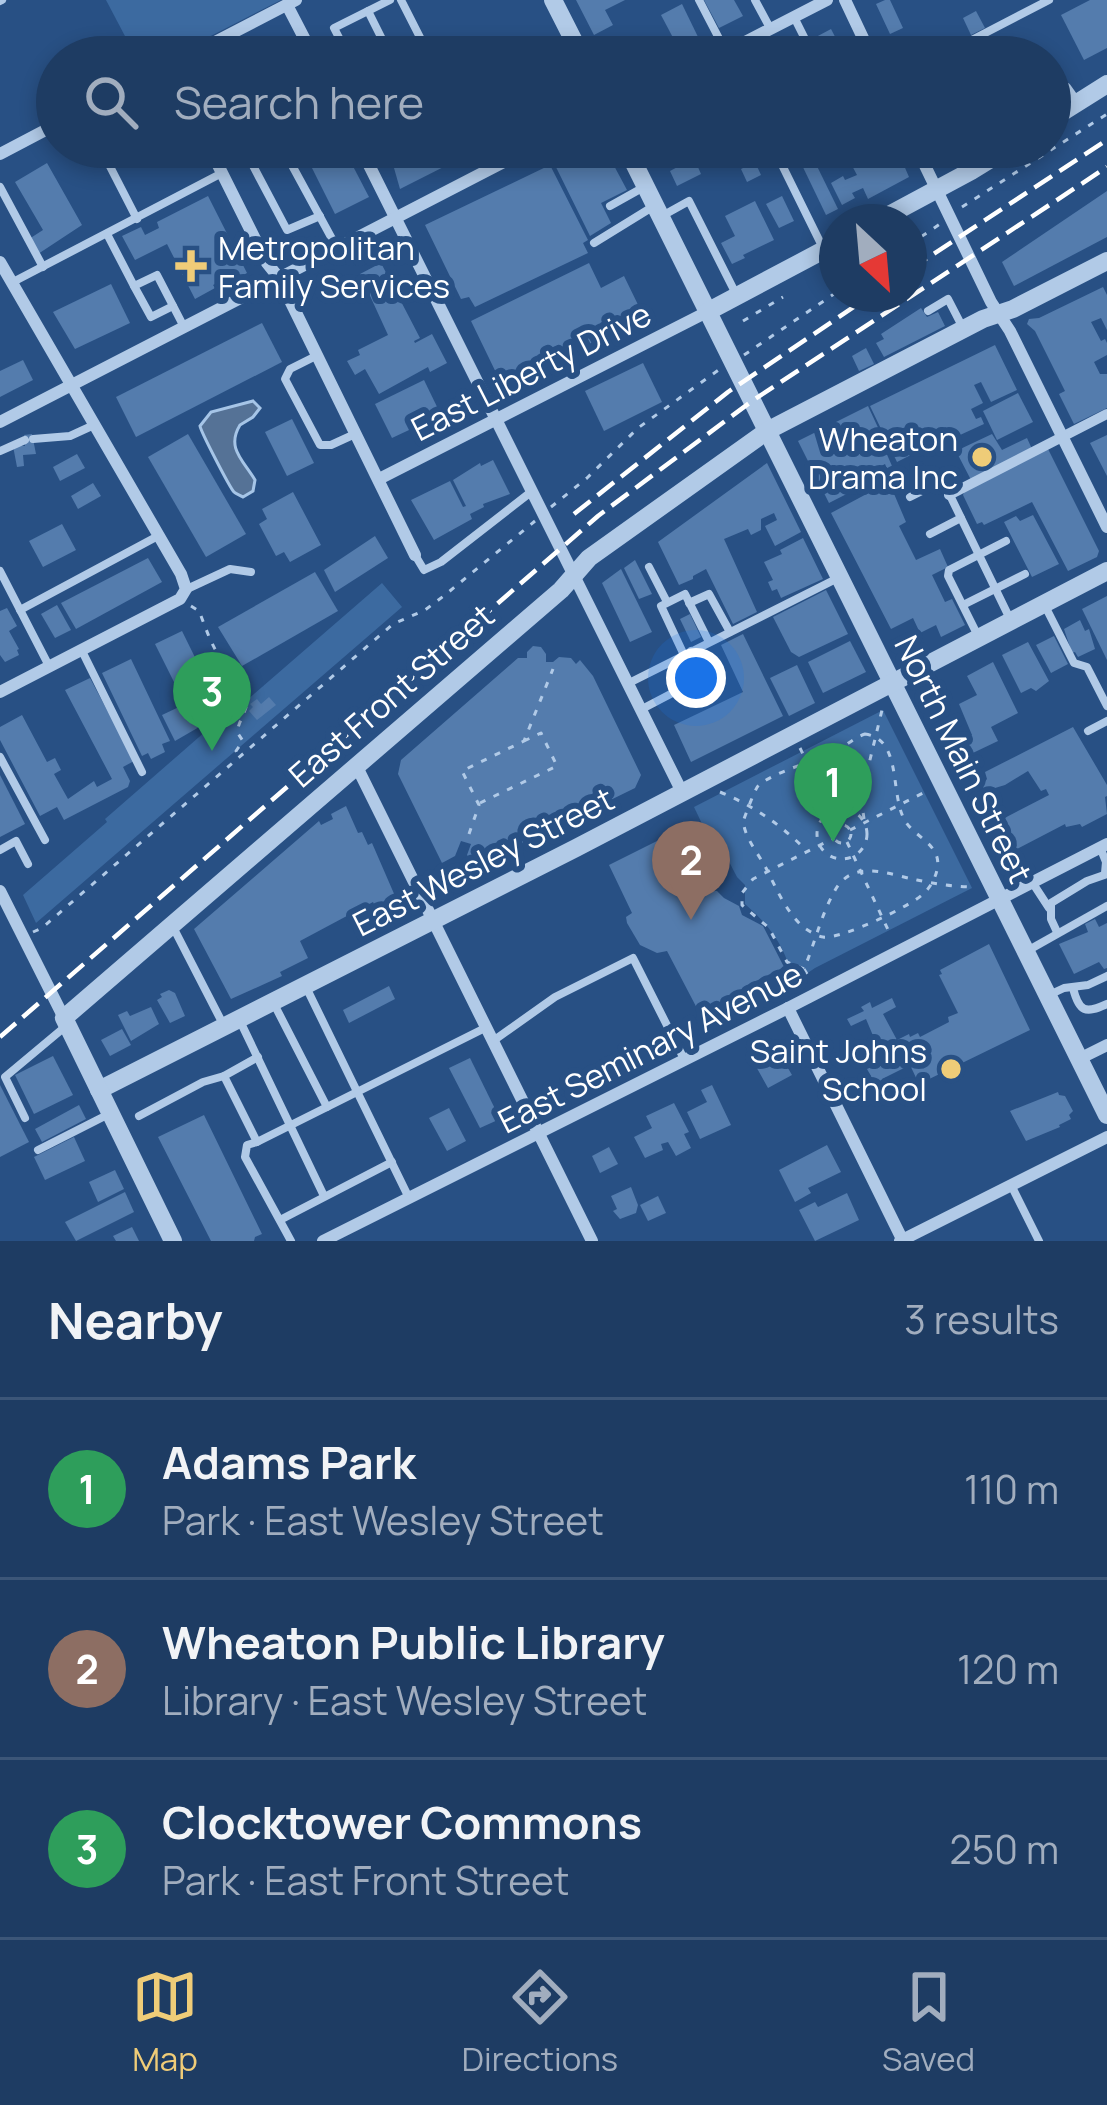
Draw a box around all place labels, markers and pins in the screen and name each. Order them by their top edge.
place label: Metropolitan Family Services [218,225,450,308]
marker: Metropolitan Family Services [175,250,207,282]
place label: Wheaton Drama Inc [808,416,958,499]
marker: Wheaton Drama Inc [969,444,995,470]
pin: 3 [173,652,251,751]
pin: 1 [794,743,872,842]
pin: 2 [652,821,730,920]
place label: Saint Johns School [750,1028,927,1111]
marker: Saint Johns School [938,1056,964,1082]

